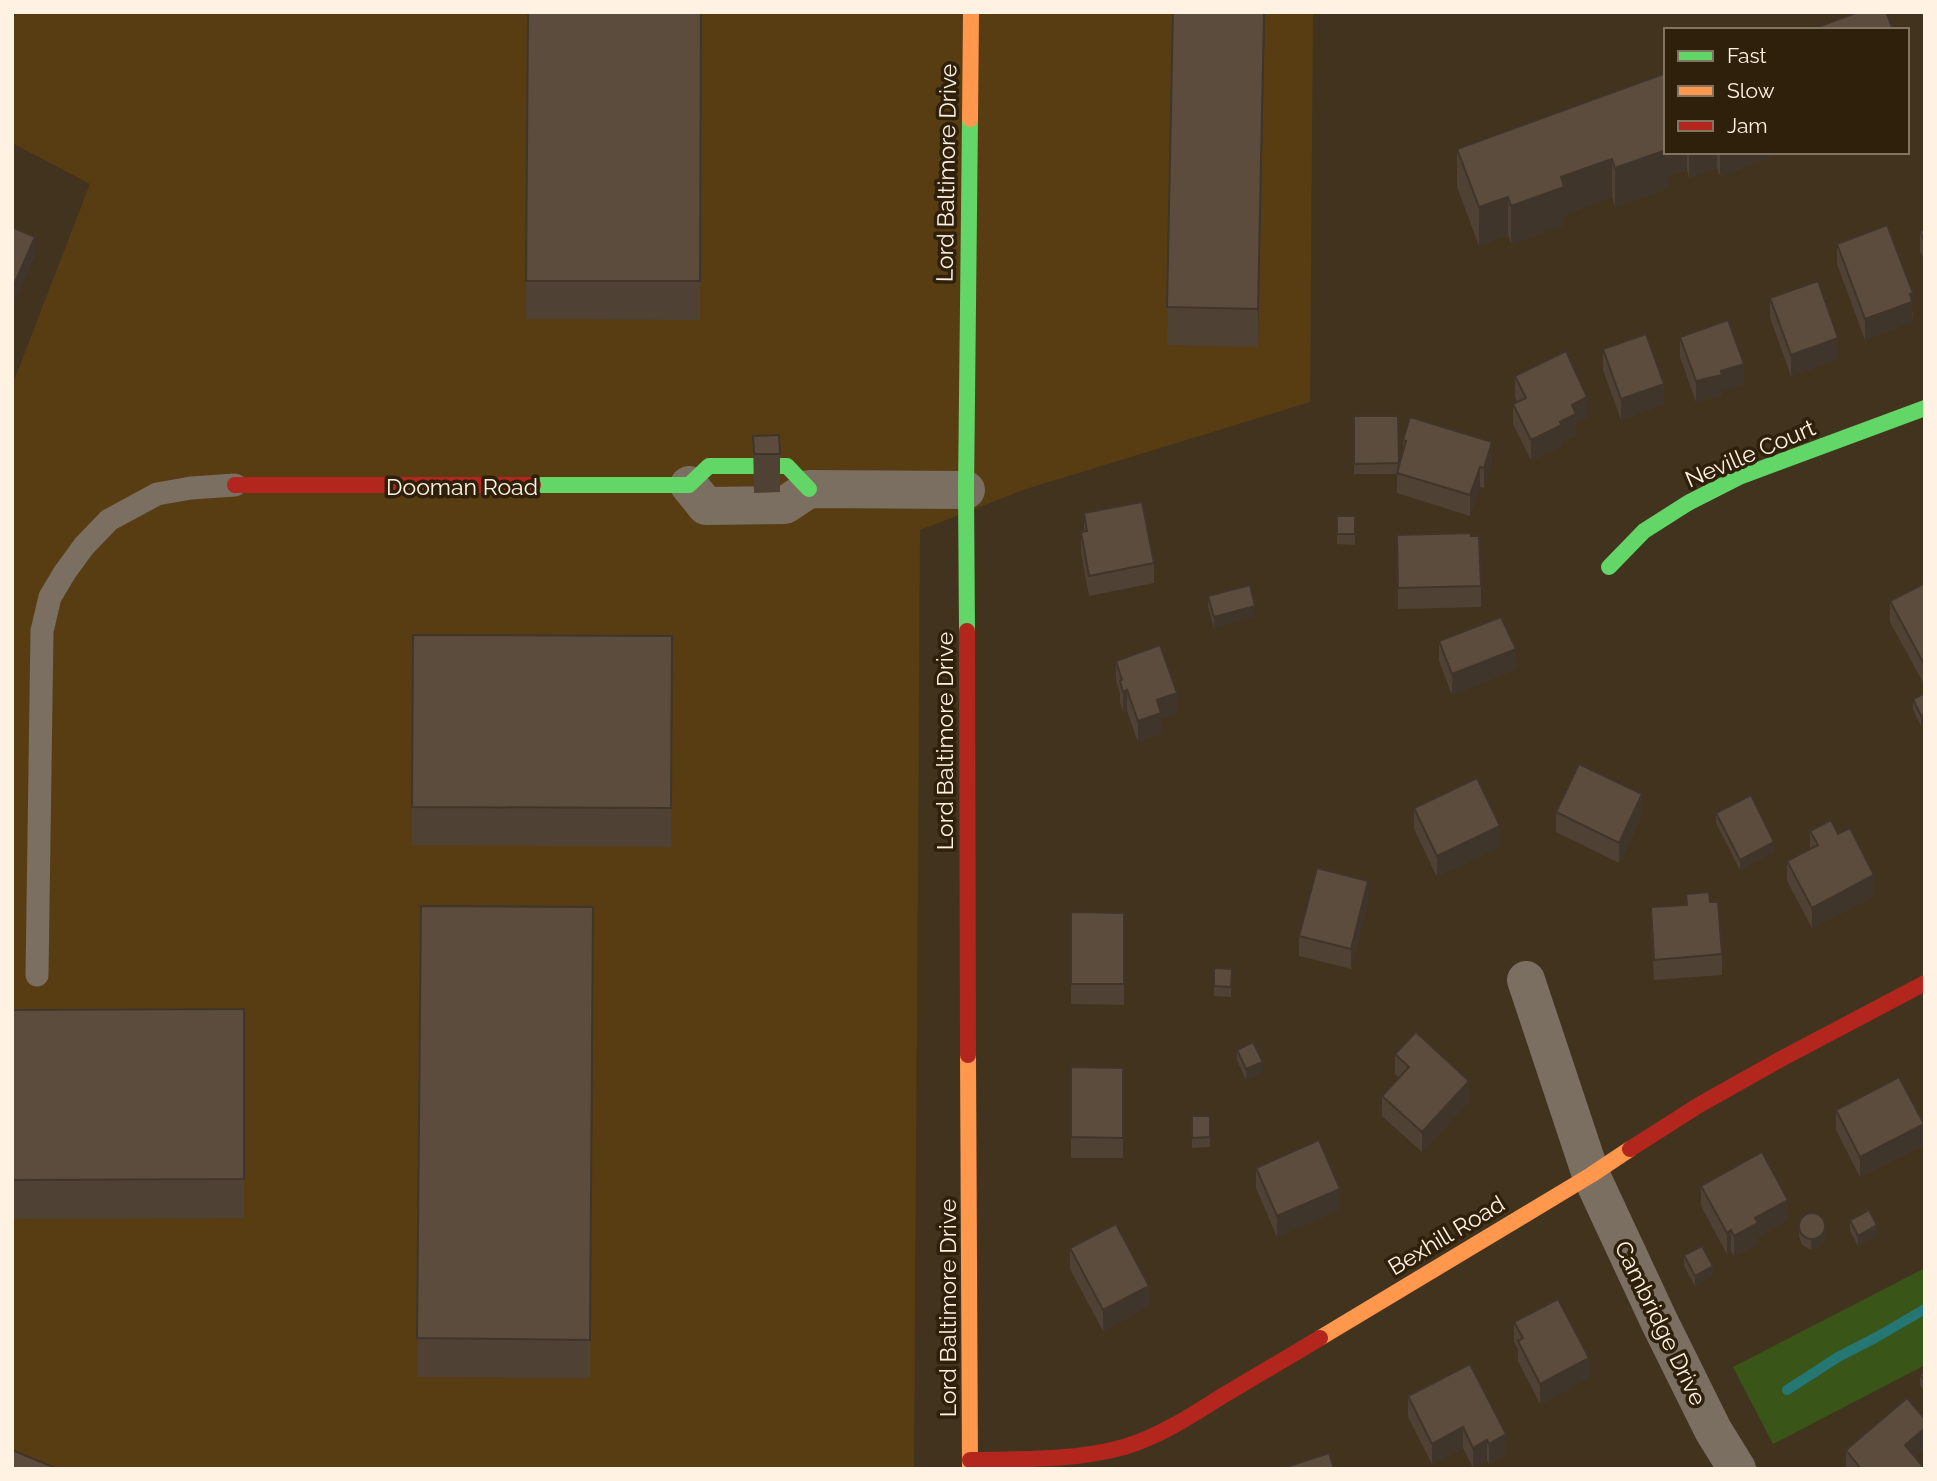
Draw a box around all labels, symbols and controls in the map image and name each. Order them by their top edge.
legend [1664,28,1909,154]
text: Fast [1727,43,1767,68]
street label: Lord Baltimore Drive [931,64,961,282]
text: Slow [1727,78,1775,103]
text: Jam [1727,113,1768,138]
street label: Neville Court [1681,413,1819,493]
street label: Dooman Road [386,473,538,500]
street label: Lord Baltimore Drive [931,632,958,850]
street label: Bexhill Road [1383,1190,1509,1280]
street label: Lord Baltimore Drive [934,1199,961,1417]
street label: Cambridge Drive [1610,1236,1712,1410]

